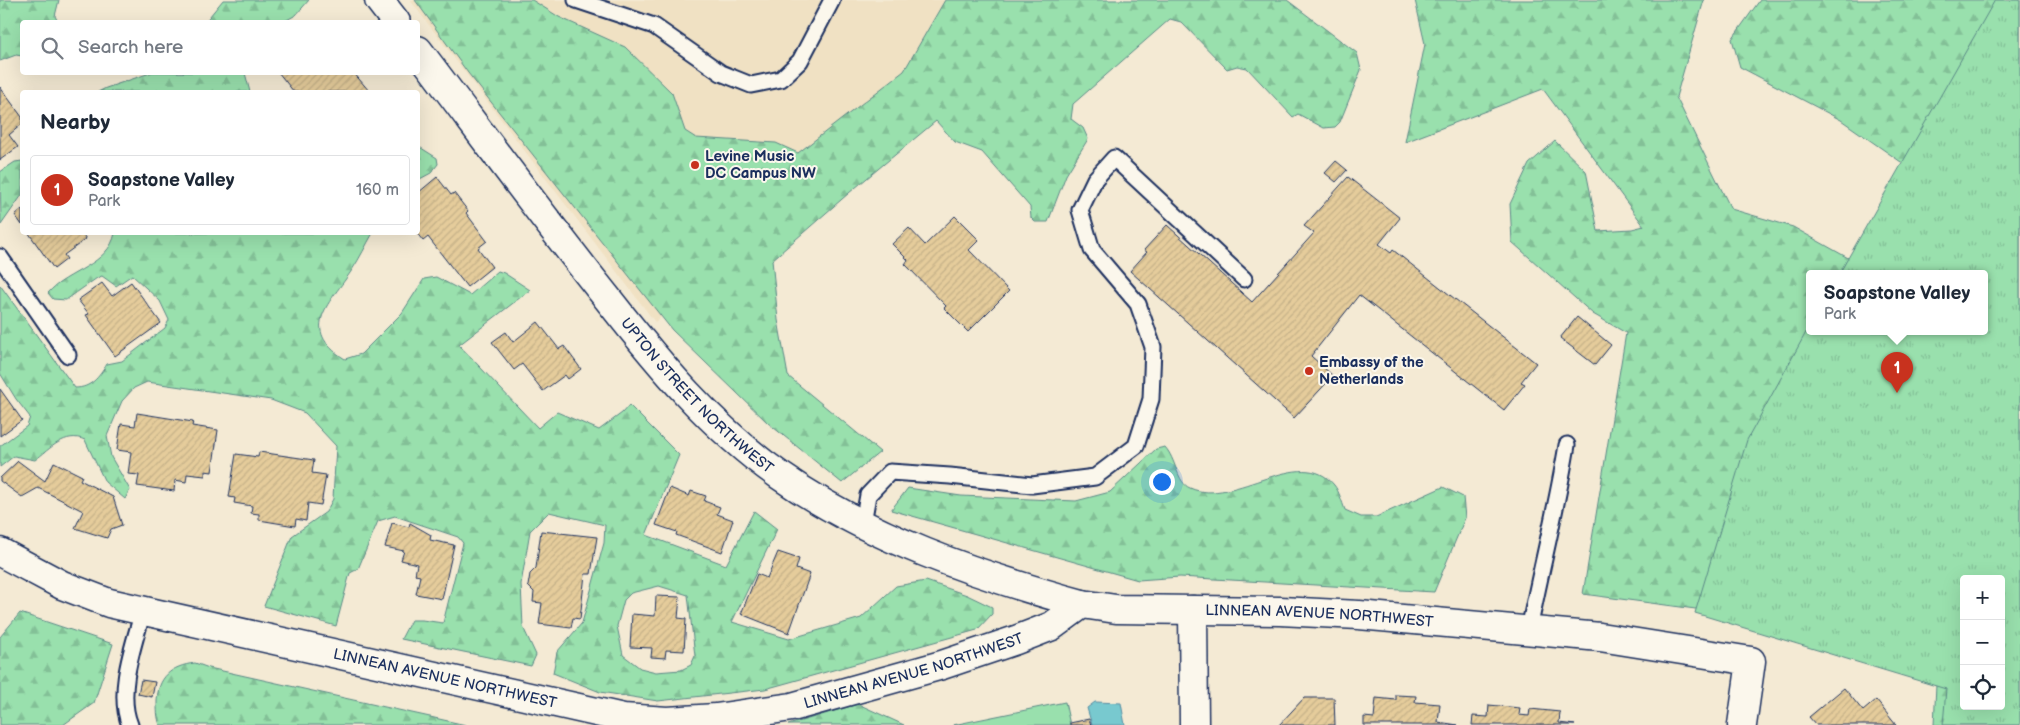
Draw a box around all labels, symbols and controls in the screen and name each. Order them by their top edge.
search box [20,20,420,75]
icon: search [38,34,66,62]
text: Search here [78,36,183,59]
text: Nearby [40,110,110,135]
place label: Levine Music DC Campus NW [705,147,816,183]
marker: Levine Music DC Campus NW [689,159,701,171]
text: Soapstone Valley [88,169,234,192]
text: 1 [54,181,60,200]
text: 160 m [356,181,399,200]
text: Park [88,192,120,211]
popup [1806,270,1988,335]
text: Soapstone Valley [1824,282,1970,305]
text: Park [1824,305,1856,324]
street label: UPTON STREET NORTHWEST [616,314,777,478]
pin: 1 [1881,352,1913,393]
place label: Embassy of the Netherlands [1319,353,1424,389]
marker: Embassy of the Netherlands [1303,365,1315,377]
your location [1149,469,1175,495]
map controls [1960,575,2005,710]
button: + [1960,575,2005,620]
street label: LINNEAN AVENUE NORTHWEST [1205,601,1434,632]
button: − [1960,620,2005,665]
street label: LINNEAN AVENUE NORTHWEST [802,629,1026,713]
street label: LINNEAN AVENUE NORTHWEST [331,644,559,713]
button: locate [1960,665,2005,710]

